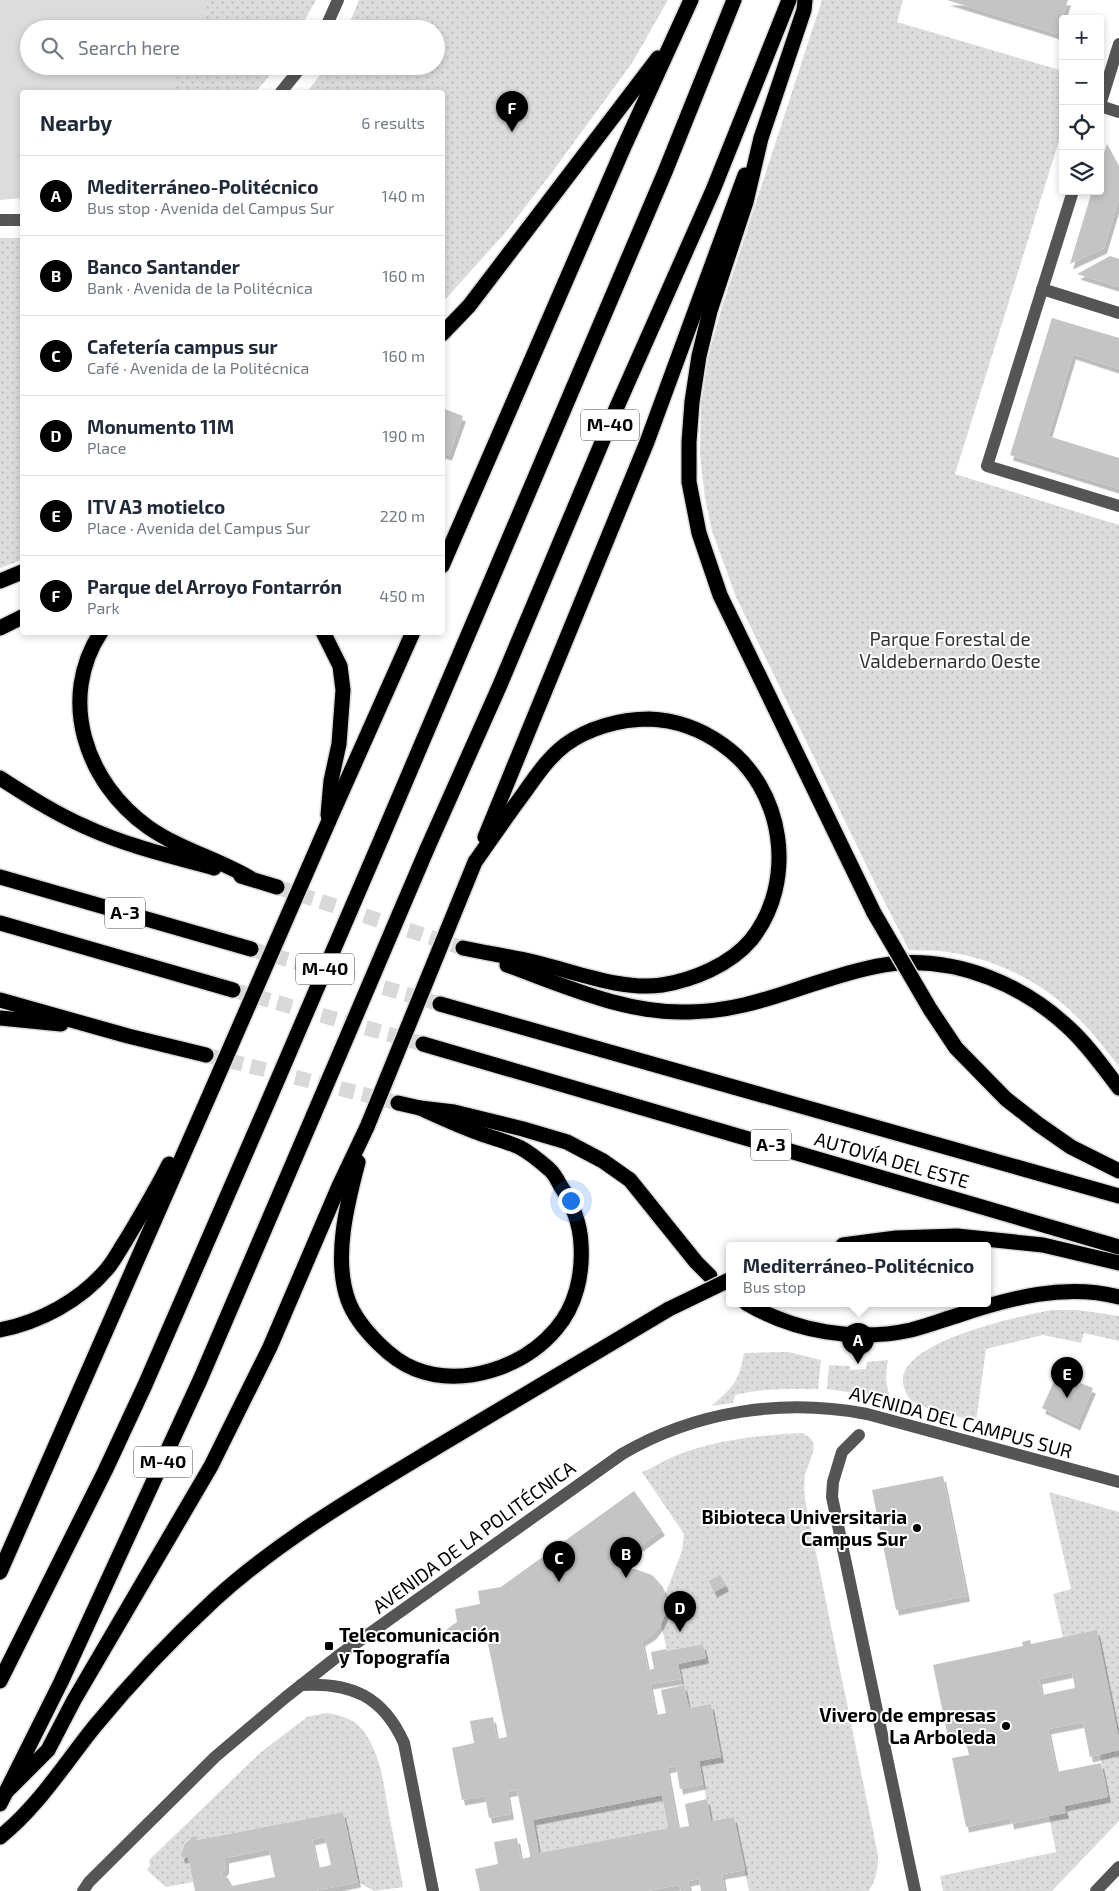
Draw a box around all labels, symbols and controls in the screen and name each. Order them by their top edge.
map controls [1059,15,1104,195]
button: + [1059,15,1104,60]
search box [20,20,445,75]
icon: search [38,34,66,62]
text: Search here [78,36,180,59]
button: − [1059,60,1104,105]
pin: F [496,91,528,132]
button: locate [1059,105,1104,150]
text: Nearby [40,110,112,135]
text: 6 results [361,113,425,132]
button: layers [1059,150,1104,195]
text: Mediterráneo-Politécnico [87,175,318,198]
text: A [51,186,61,205]
text: 140 m [382,186,425,205]
text: Bus stop · Avenida del Campus Sur [87,198,334,217]
text: Banco Santander [87,255,240,278]
text: B [51,266,61,285]
text: 160 m [382,266,425,285]
text: Bank · Avenida de la Politécnica [87,278,313,297]
text: Cafetería campus sur [87,335,278,358]
text: C [51,346,61,365]
text: 160 m [382,346,425,365]
text: Café · Avenida de la Politécnica [87,358,309,377]
road number: M-40 [581,410,639,440]
text: Monumento 11M [87,415,234,438]
text: D [51,426,61,445]
text: 190 m [382,426,425,445]
text: Place [87,438,126,457]
text: ITV A3 motielco [87,495,225,518]
text: E [51,506,61,525]
text: 220 m [380,506,425,525]
text: Place · Avenida del Campus Sur [87,518,310,537]
text: Parque del Arroyo Fontarrón [87,575,342,598]
text: F [52,586,60,605]
text: 450 m [379,586,425,605]
text: Park [87,598,120,617]
park label: Parque Forestal de Valdebernardo Oeste [859,627,1041,672]
road number: A-3 [105,898,145,928]
road number: M-40 [296,954,354,984]
street label: AUTOVÍA DEL ESTE [812,1126,972,1193]
road number: A-3 [751,1130,791,1160]
your location [558,1188,584,1214]
popup [726,1242,991,1307]
text: Mediterráneo-Politécnico [743,1254,974,1277]
text: Bus stop [743,1277,806,1296]
pin: A [842,1323,874,1364]
pin: E [1051,1357,1083,1398]
street label: AVENIDA DEL CAMPUS SUR [847,1381,1075,1462]
road number: M-40 [134,1446,192,1478]
street label: AVENIDA DE LA POLITÉCNICA [368,1456,580,1618]
place label: Bibioteca Universitaria Campus Sur [702,1505,907,1550]
marker: Bibioteca Universitaria Campus Sur [911,1522,923,1534]
pin: B [610,1537,642,1578]
pin: C [543,1541,575,1582]
pin: D [664,1591,696,1632]
place label: Telecomunicación y Topografía [339,1623,500,1669]
marker: Telecomunicación y Topografía [323,1640,335,1652]
place label: Vivero de empresas La Arboleda [819,1703,996,1748]
marker: Vivero de empresas La Arboleda [1000,1720,1012,1732]

